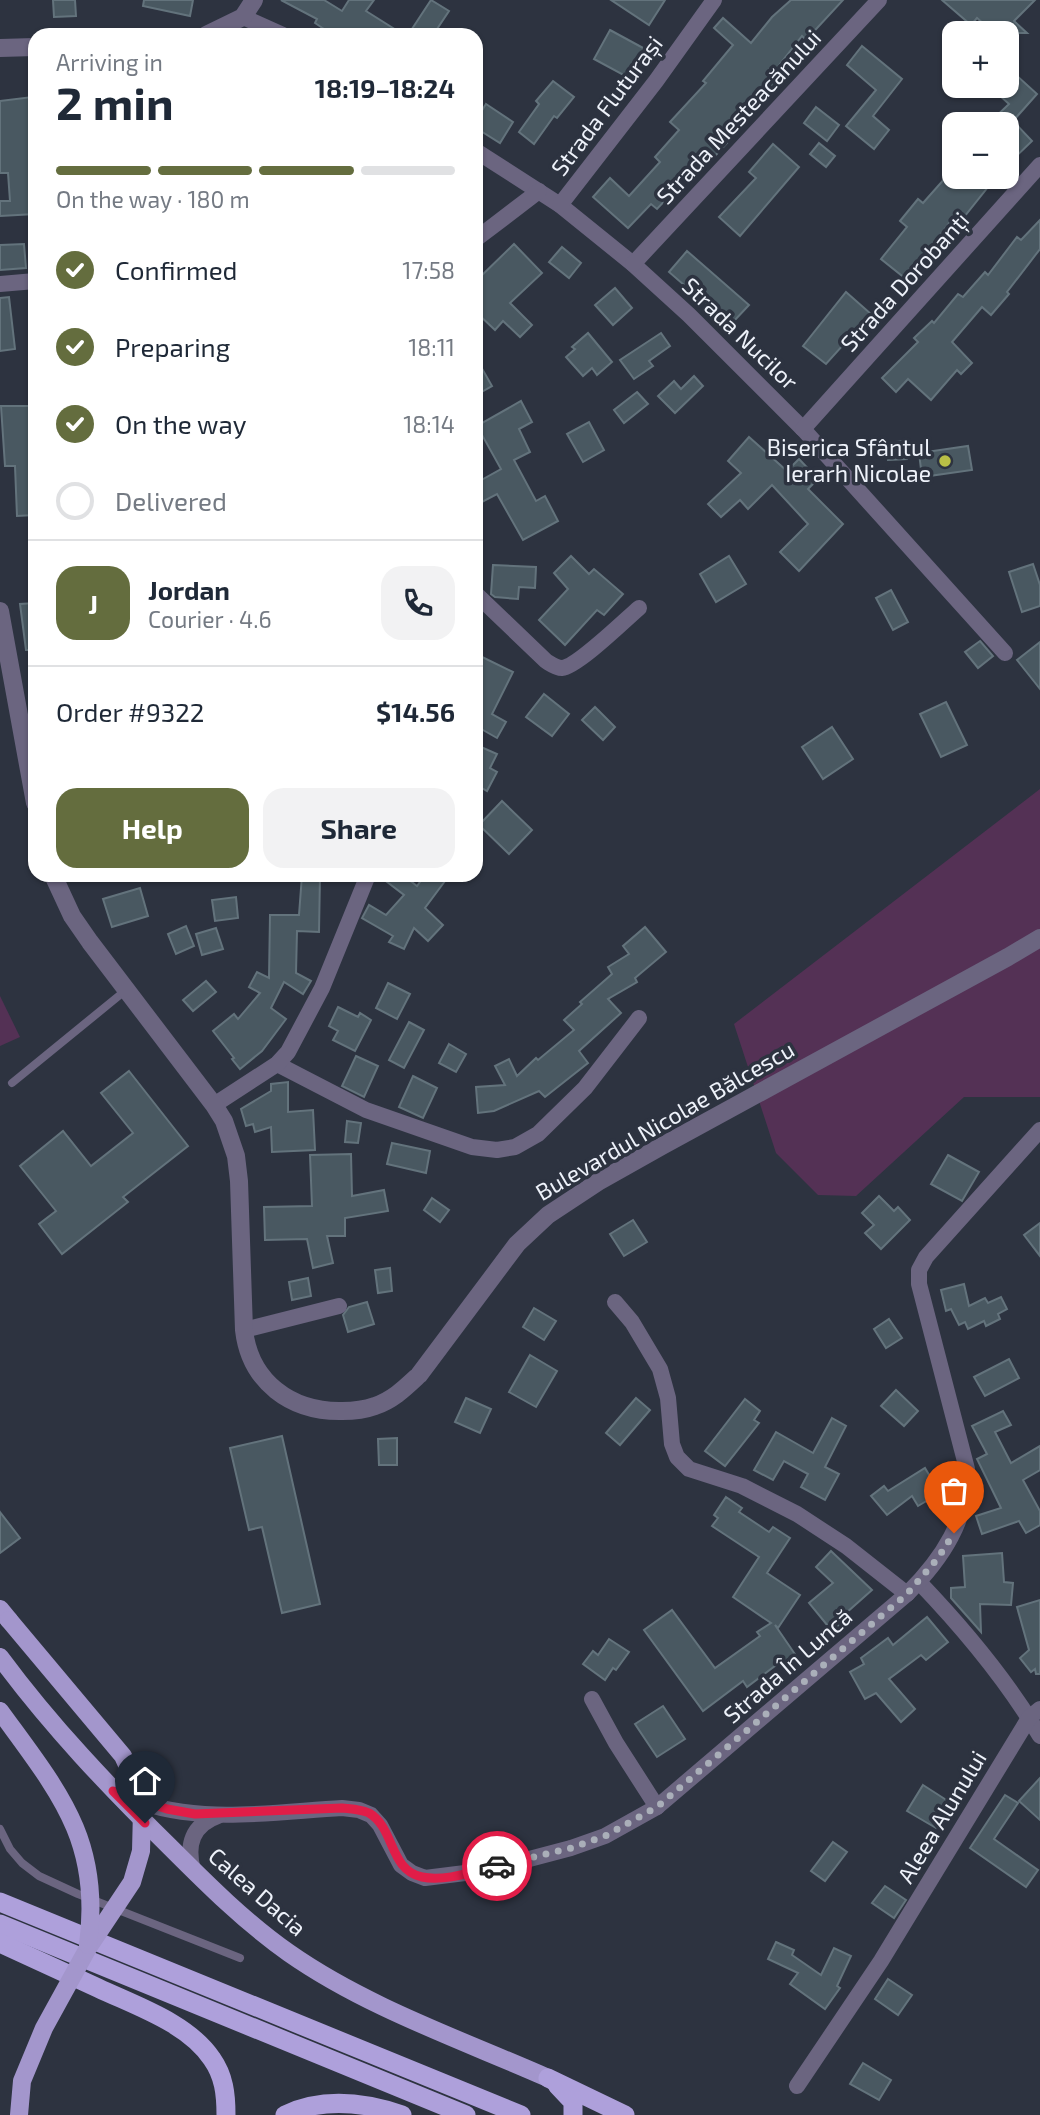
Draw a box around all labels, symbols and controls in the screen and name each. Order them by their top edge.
map controls [942,21,1019,189]
button: + [942,21,1019,98]
street label: Strada Mesteacănului [650,23,826,209]
street label: Strada Fluturași [545,30,669,182]
text: Arriving in [56,48,163,76]
text: 18:19–18:24 [315,72,455,103]
text: 2 min [56,74,174,129]
button: − [942,112,1019,189]
text: On the way · 180 m [56,185,250,213]
street label: Strada Dorobanți [834,206,976,358]
icon: check [56,251,94,289]
text: Confirmed [115,254,238,285]
text: 17:58 [402,256,455,284]
street label: Strada Nucilor [677,271,804,395]
icon: check [56,328,94,366]
text: Preparing [115,331,230,362]
text: 18:11 [408,333,455,361]
icon: check [56,405,94,443]
text: On the way [115,408,246,439]
text: 18:14 [403,410,455,438]
place label: Biserica Sfântul Ierarh Nicolae [767,433,931,487]
marker: Biserica Sfântul Ierarh Nicolae [937,453,953,469]
text: Delivered [115,485,227,516]
button: phone [381,566,455,640]
text: Jordan [148,574,230,605]
text: J [88,588,98,619]
text: Courier · 4.6 [148,605,272,633]
text: Order #9322 [56,696,204,727]
text: $14.56 [376,696,455,727]
button: Help [56,788,249,868]
button: Share [263,788,455,868]
street label: Bulevardul Nicolae Bălcescu [530,1035,799,1206]
pin [924,1461,984,1533]
icon: bag [935,1472,973,1510]
street label: Strada În Luncă [717,1602,857,1729]
street label: Aleea Alunului [891,1745,992,1888]
pin [115,1751,175,1823]
icon: home [126,1762,164,1800]
courier [462,1831,532,1901]
street label: Calea Dacia [203,1841,312,1941]
icon: car [478,1847,516,1885]

